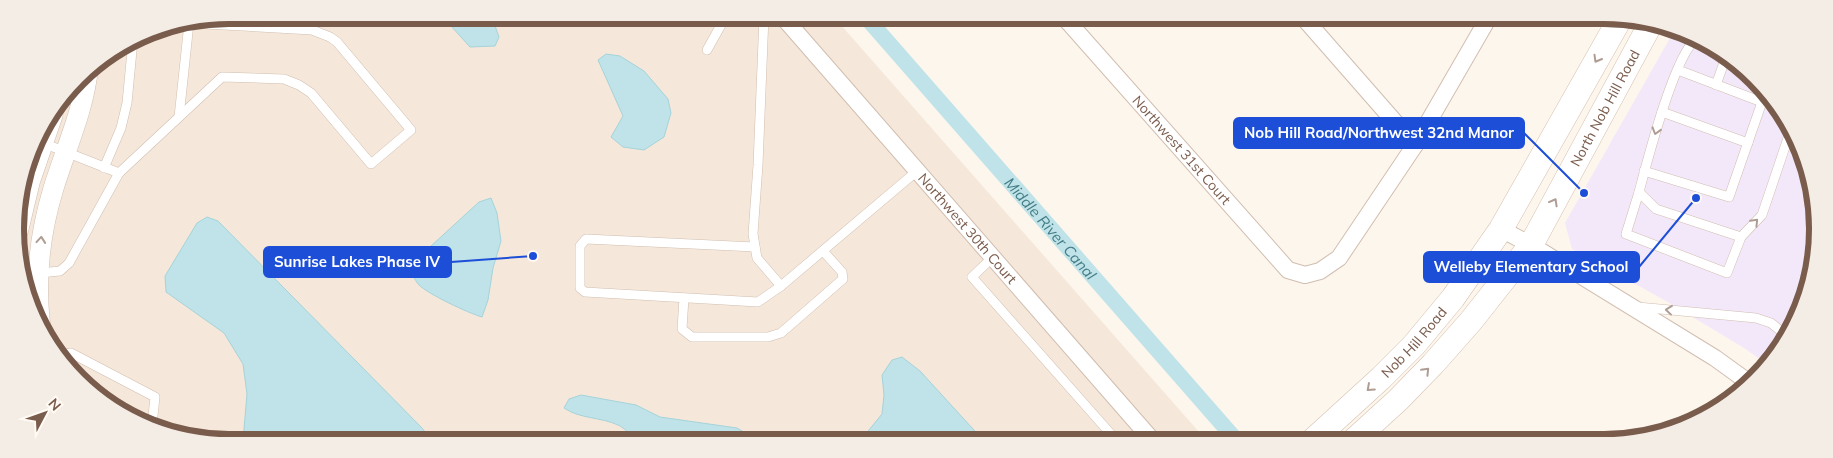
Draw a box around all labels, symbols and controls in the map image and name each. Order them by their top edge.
street label: North Nob Hill Road [1566,47,1644,169]
one-way arrow [1594,54,1604,63]
street label: Northwest 31st Court [1129,92,1235,208]
callout: Nob Hill Road/Northwest 32nd Manor [1234,118,1524,148]
text: Nob Hill Road/Northwest 32nd Manor [1244,123,1514,142]
one-way arrow [1652,126,1662,134]
street label: Northwest 30th Court [914,169,1021,288]
water label: Middle River Canal [1001,173,1101,284]
one-way arrow [1548,198,1558,207]
one-way arrow [1749,219,1758,228]
one-way arrow [35,236,46,244]
callout: Sunrise Lakes Phase IV [264,247,451,277]
text: Sunrise Lakes Phase IV [274,252,440,271]
callout: Welleby Elementary School [1424,252,1639,282]
text: Welleby Elementary School [1434,257,1628,276]
street label: Nob Hill Road [1377,303,1451,382]
one-way arrow [1665,305,1673,316]
one-way arrow [1420,368,1429,377]
one-way arrow [1367,382,1376,391]
north arrow [20,388,70,438]
text: N [45,395,65,414]

